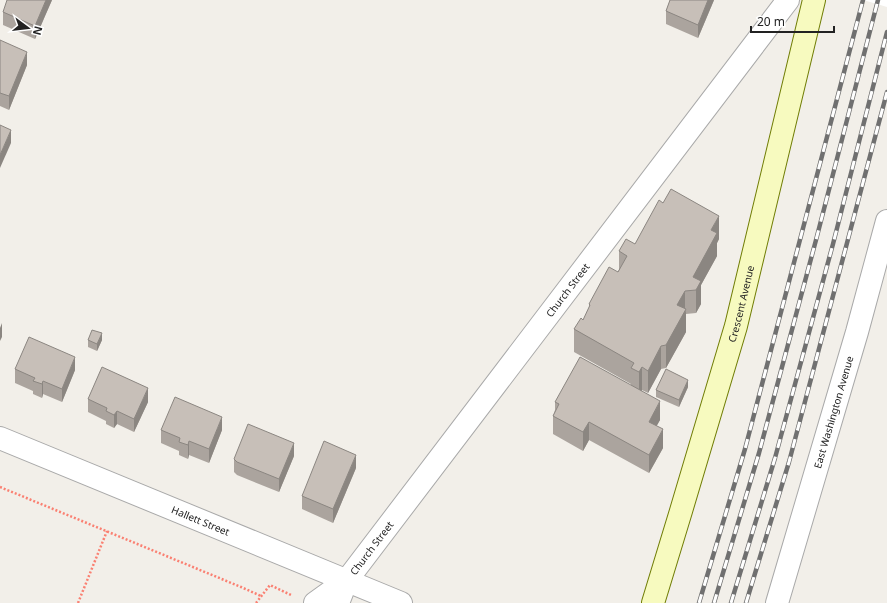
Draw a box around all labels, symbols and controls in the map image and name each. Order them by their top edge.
north arrow [8,8,48,48]
scale bar [751,8,834,34]
text: 20 m [757,13,785,30]
text: N [30,24,47,37]
street label: Church Street [542,260,593,320]
street label: Crescent Avenue [725,264,757,344]
street label: East Washington Avenue [810,354,857,470]
street label: Hallett Street [169,502,232,539]
street label: Church Street [346,518,397,578]

